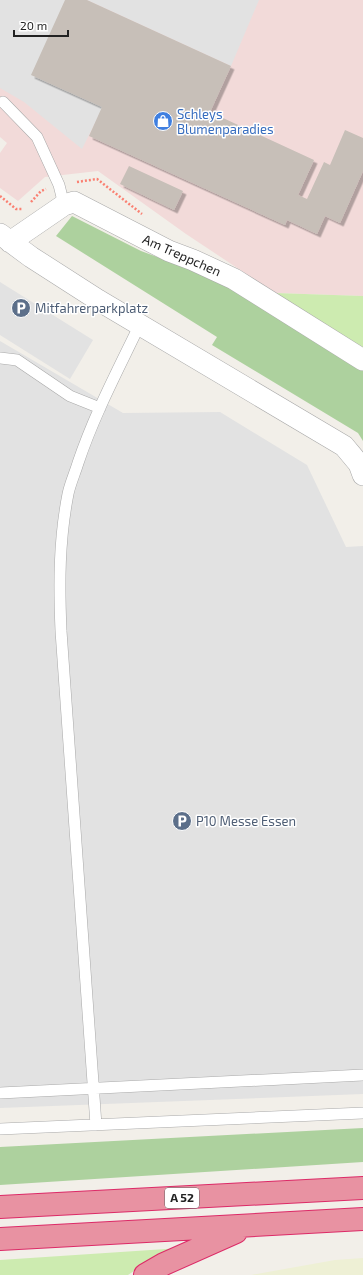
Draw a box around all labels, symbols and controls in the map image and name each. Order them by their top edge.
scale bar [14,12,68,38]
text: 20 m [20,18,47,32]
place label: Schleys Blumenparadies [177,106,274,137]
shop icon: Schleys Blumenparadies [152,110,174,132]
street label: Am Treppchen [140,231,224,279]
parking icon: Mitfahrerparkplatz [10,297,32,319]
place label: Mitfahrerparkplatz [35,300,148,316]
parking icon: P10 Messe Essen [171,810,193,832]
place label: P10 Messe Essen [196,813,296,829]
road number: A 52 [165,1188,199,1208]

